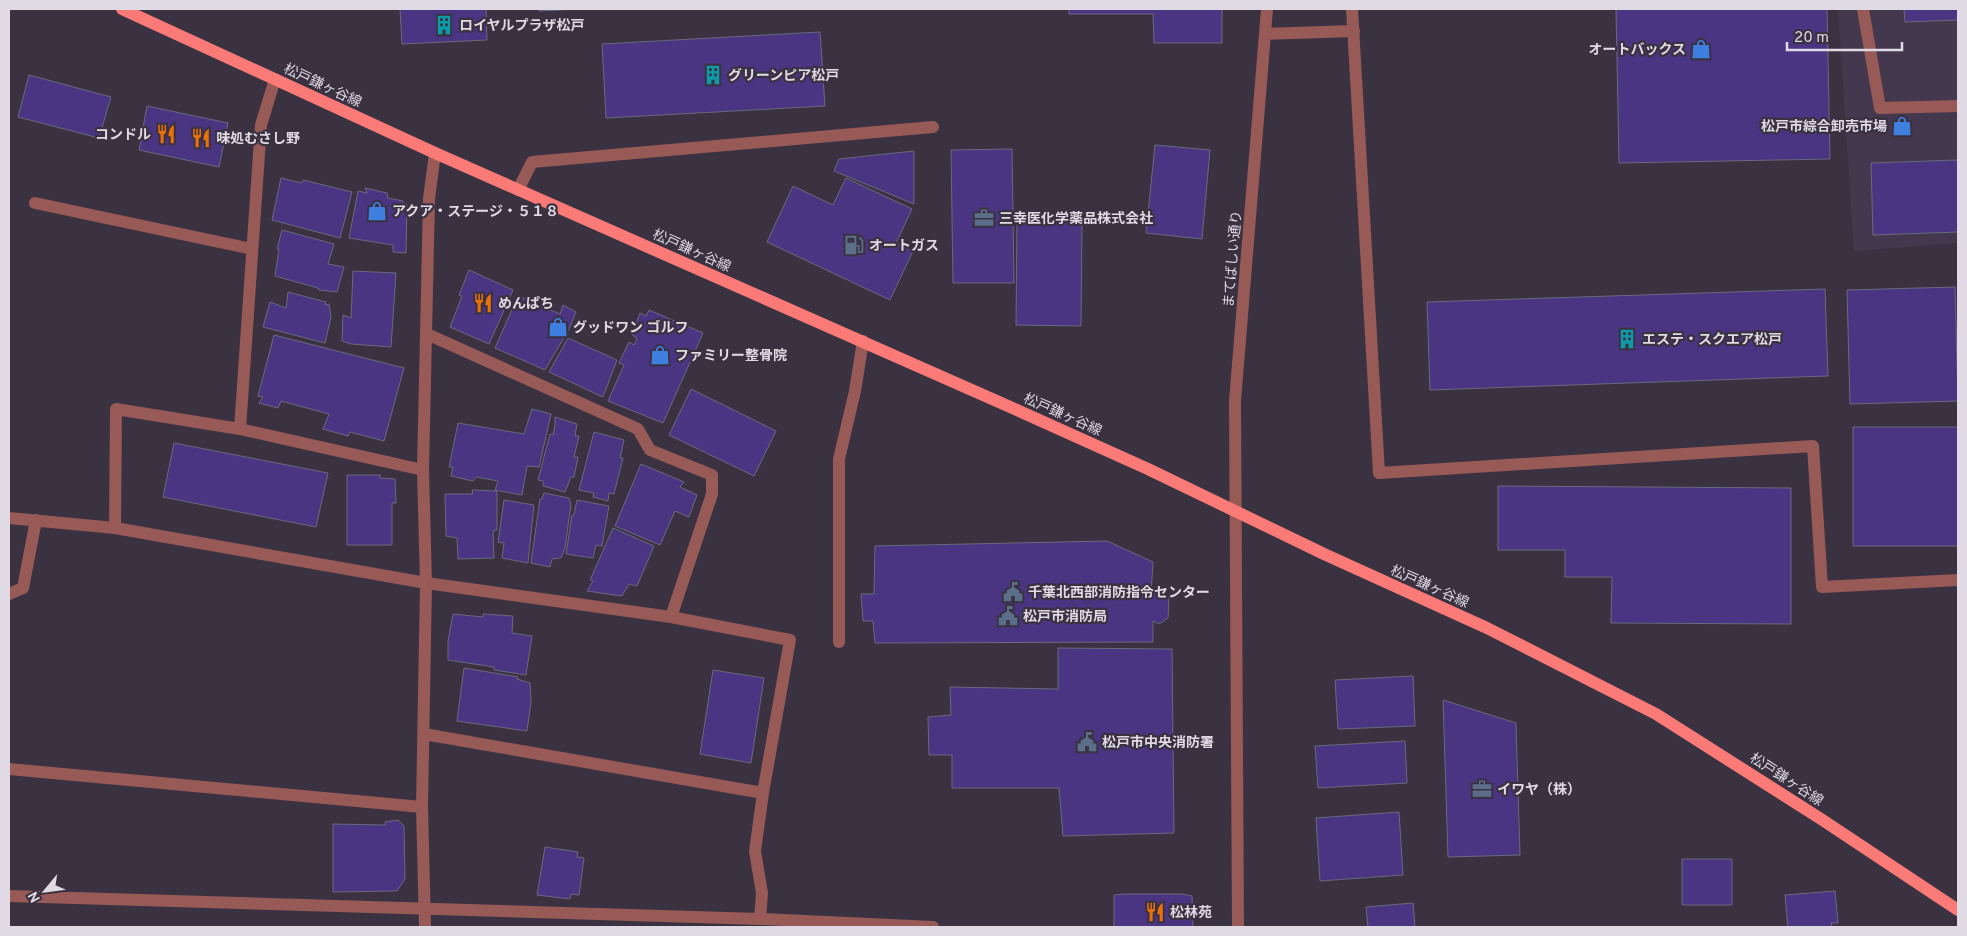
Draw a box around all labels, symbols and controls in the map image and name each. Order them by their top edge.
building icon: ロイヤルプラザ松戸 [433,14,455,36]
place label: ロイヤルプラザ松戸 [459,18,585,35]
scale bar [1787,20,1902,52]
text: 20 m [1794,29,1829,48]
shop icon: オートバックス [1690,38,1712,60]
place label: オートバックス [1588,42,1686,59]
street label: 松戸鎌ヶ谷線 [281,60,364,112]
building icon: グリーンピア松戸 [702,64,724,86]
place label: グリーンピア松戸 [728,67,839,85]
shop icon: 松戸市綜合卸売市場 [1891,115,1913,137]
place label: 松戸市綜合卸売市場 [1761,119,1887,136]
restaurant icon: コンドル [155,123,177,145]
place label: コンドル [95,127,151,144]
restaurant icon: 味処むさし野 [190,127,212,149]
place label: 味処むさし野 [216,131,300,148]
shop icon: アクア・ステージ・５１８ [366,200,388,222]
place label: アクア・ステージ・５１８ [392,204,559,221]
office icon: 三幸医化学薬品株式会社 [973,207,995,229]
place label: 三幸医化学薬品株式会社 [999,210,1153,228]
street label: まてばしい通り [1221,210,1246,309]
street label: 松戸鎌ヶ谷線 [650,226,734,276]
fuel station icon: オートガス [843,234,865,256]
place label: オートガス [869,238,939,255]
restaurant icon: めんぱち [472,292,494,314]
place label: めんぱち [498,296,554,313]
shop icon: グッドワン ゴルフ [547,316,569,338]
place label: グッドワン ゴルフ [573,319,689,337]
building icon: エステ・スクエア松戸 [1616,328,1638,350]
place label: エステ・スクエア松戸 [1642,332,1782,349]
shop icon: ファミリー整骨院 [649,344,671,366]
place label: ファミリー整骨院 [675,348,787,365]
street label: 松戸鎌ヶ谷線 [1021,390,1105,440]
street label: 松戸鎌ヶ谷線 [1388,562,1472,612]
public building icon: 千葉北西部消防指令センター [1002,581,1024,603]
place label: 千葉北西部消防指令センター [1028,584,1210,602]
public building icon: 松戸市消防局 [997,605,1019,627]
place label: 松戸市消防局 [1023,609,1107,626]
public building icon: 松戸市中央消防署 [1076,731,1098,753]
place label: 松戸市中央消防署 [1102,735,1214,752]
street label: 松戸鎌ヶ谷線 [1746,749,1827,810]
office icon: イワヤ（株） [1471,778,1493,800]
place label: イワヤ（株） [1497,781,1581,799]
north arrow [20,866,70,916]
text: N [25,888,45,905]
restaurant icon: 松林苑 [1144,901,1166,923]
place label: 松林苑 [1170,905,1212,922]

